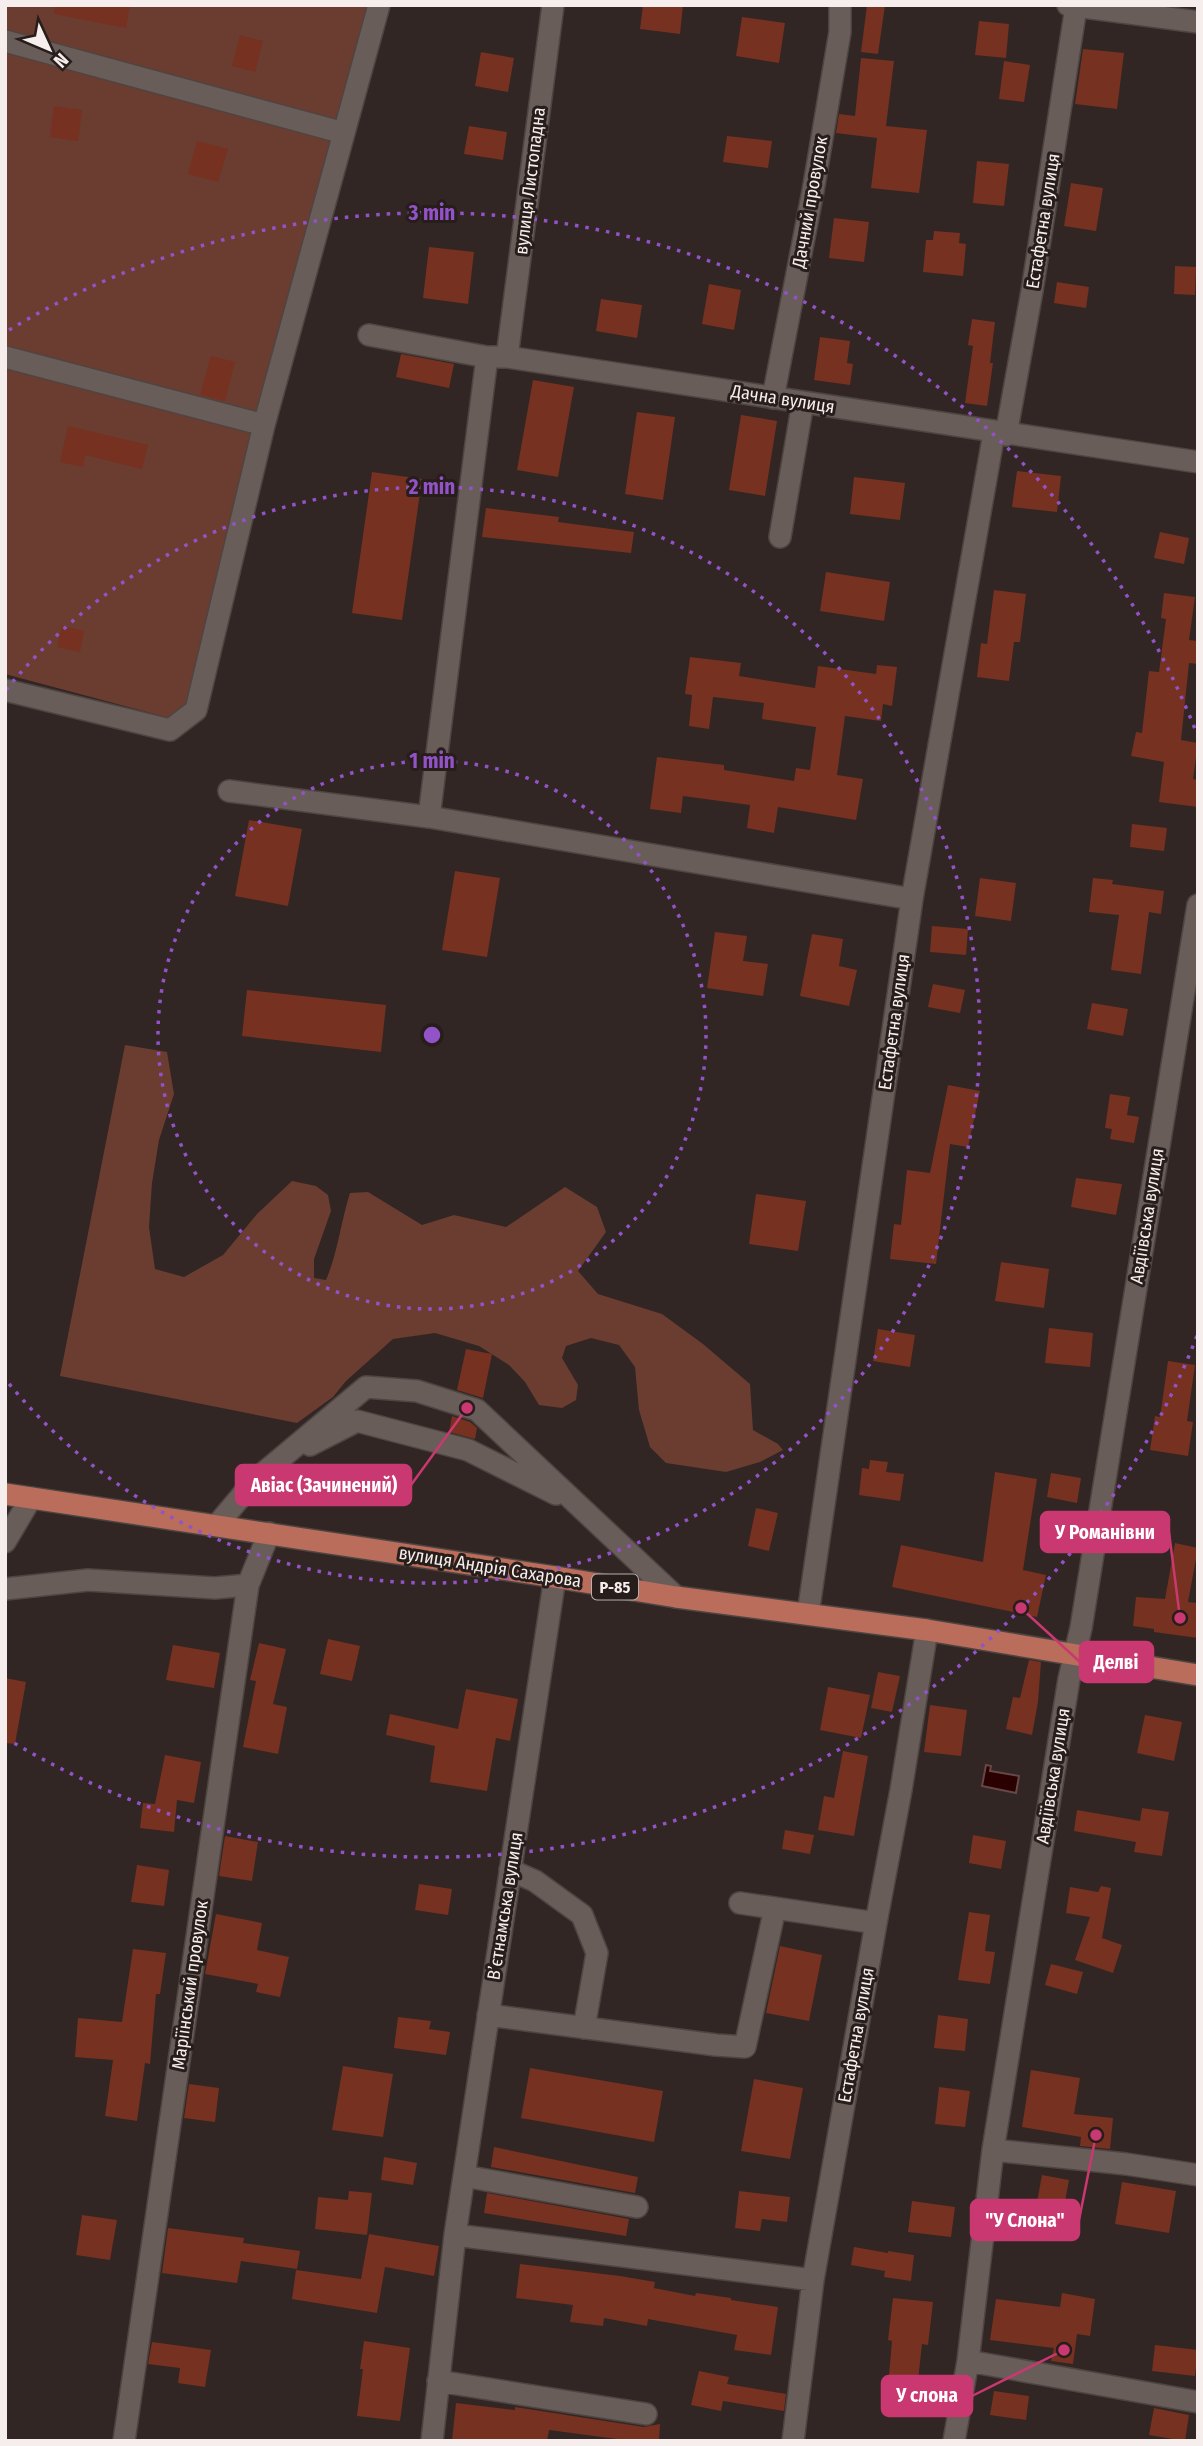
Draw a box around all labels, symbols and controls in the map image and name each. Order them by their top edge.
north arrow [14,14,84,84]
text: N [49,48,73,73]
street label: вулиця Листопадна [510,106,550,256]
street label: Дачний провулок [787,134,832,271]
street label: Естафетна вулиця [1021,152,1065,290]
text: 3 min [408,200,455,226]
street label: Дачна вулиця [729,380,836,418]
text: 2 min [408,474,455,500]
text: 1 min [409,748,455,774]
street label: Естафетна вулиця [874,953,914,1091]
centre of rings [420,1023,444,1047]
street label: Авдіївська вулиця [1125,1147,1169,1285]
callout: Авіас (Зачинений) [236,1465,411,1505]
text: Авіас (Зачинений) [250,1474,398,1497]
callout: У Романівни [1041,1512,1169,1552]
text: У Романівни [1054,1521,1155,1544]
street label: вулиця Андрія Сахарова [397,1542,583,1592]
road number: Р-85 [592,1574,638,1600]
callout: Делві [1080,1642,1153,1682]
text: Делві [1093,1651,1138,1674]
street label: Авдіївська вулиця [1031,1707,1075,1845]
street label: Вʼєтнамська вулиця [482,1830,528,1982]
street label: Маріїнський провулок [167,1898,213,2071]
street label: Естафетна вулиця [833,1966,879,2104]
callout: "У Слона" [971,2200,1079,2240]
text: "У Слона" [985,2209,1065,2232]
callout: У слона [882,2376,972,2416]
text: У слона [895,2384,958,2407]

